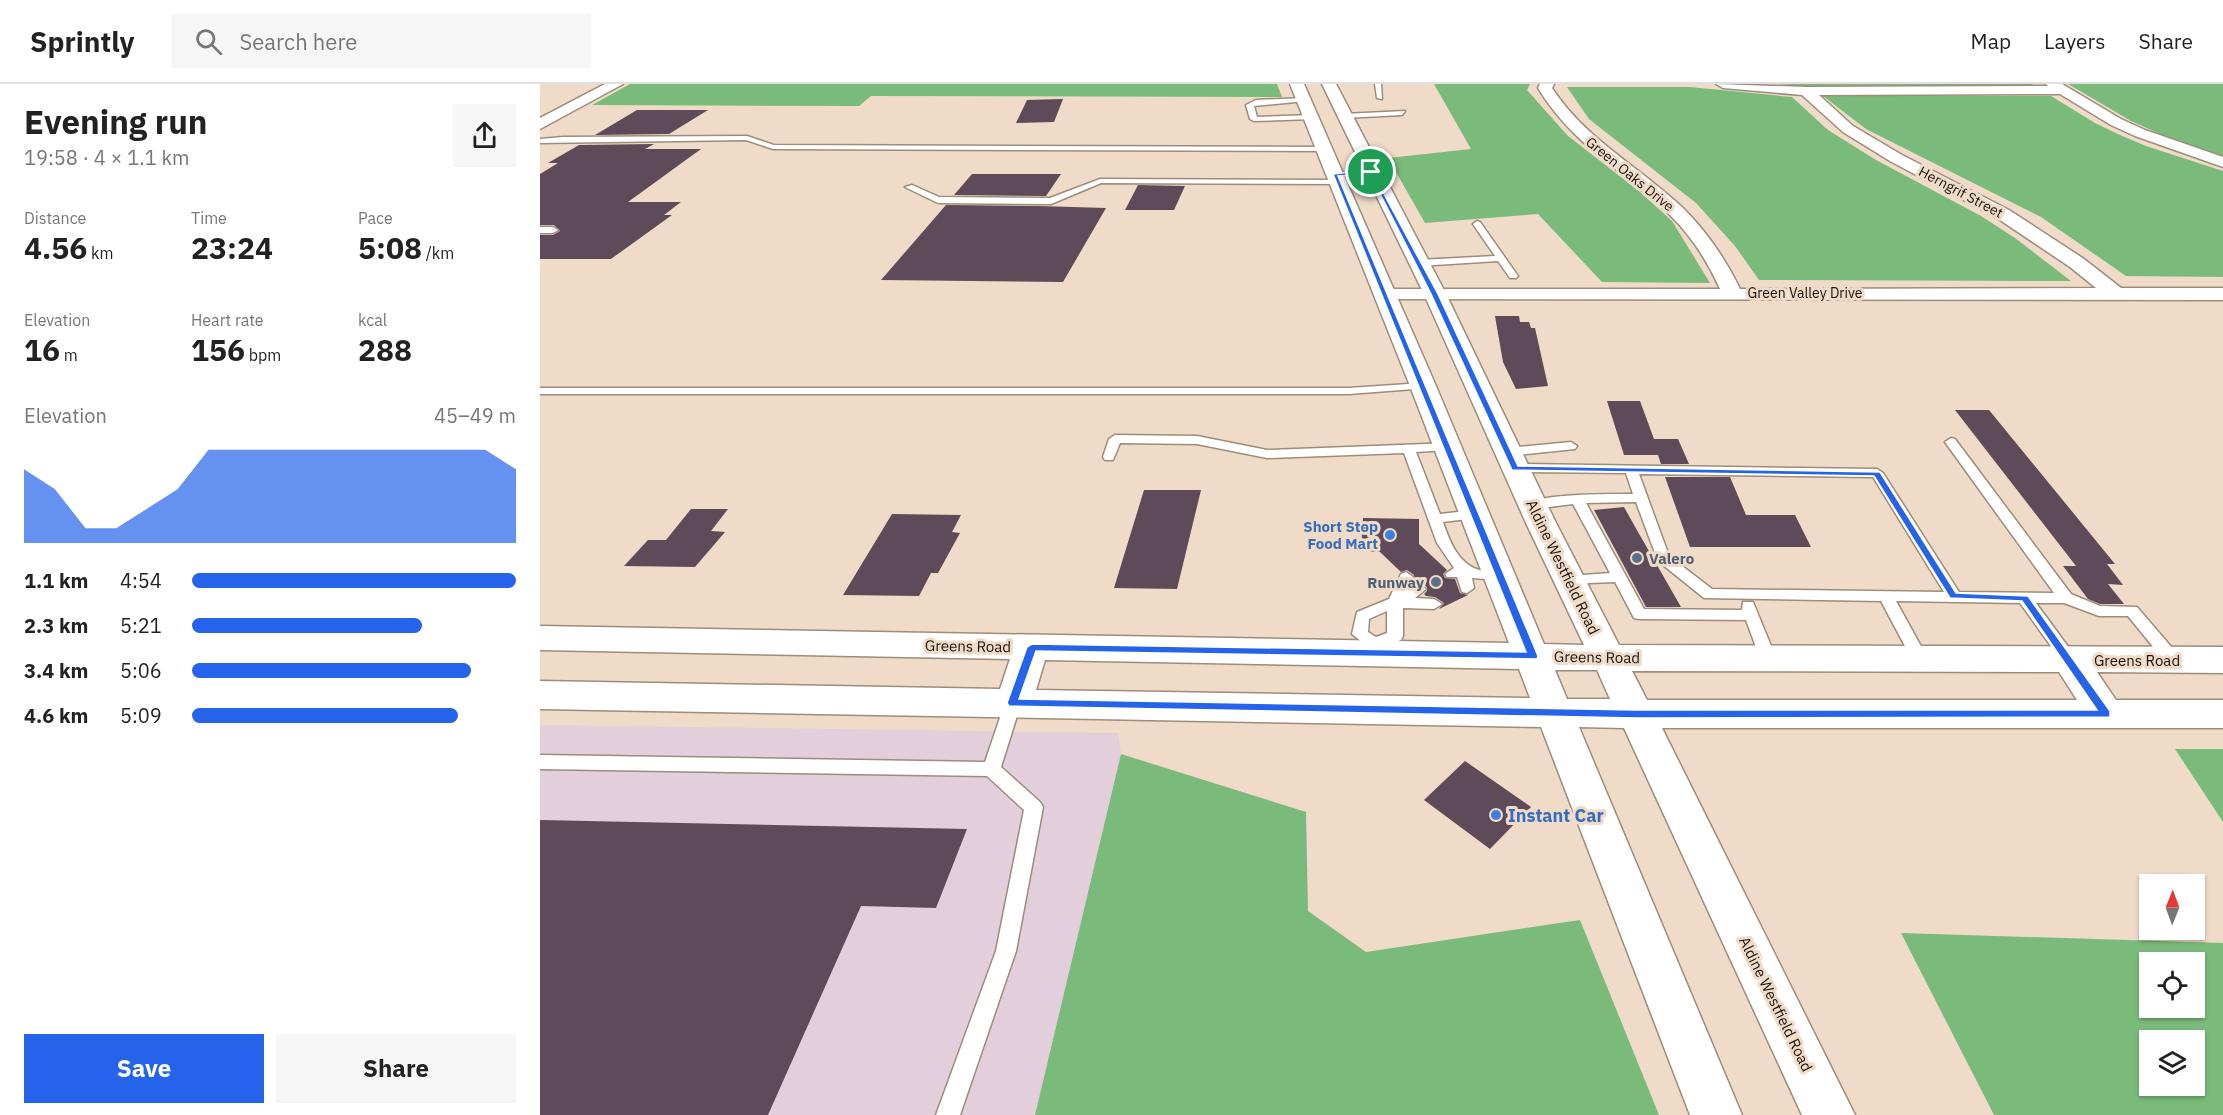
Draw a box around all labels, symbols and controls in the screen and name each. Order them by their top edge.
search box [171,14,591,68]
text: Sprintly [30,23,135,60]
icon: search [192,25,225,58]
text: Search here [240,27,357,56]
text: Map [1971,27,2011,55]
text: Layers [2044,27,2106,55]
text: Share [2139,27,2193,55]
text: Evening run [24,100,208,143]
button: share [453,104,516,167]
street label: Green Oaks Drive [1582,133,1678,215]
text: 19:58 · 4 × 1.1 km [24,144,189,171]
pin [1345,146,1396,197]
icon: arrive [1354,155,1387,188]
street label: Herngrif Street [1916,162,2006,222]
text: Distance [24,208,86,228]
text: Time [191,208,227,228]
text: Pace [358,208,393,228]
text: 4.56 [24,228,87,267]
text: 23:24 [191,228,273,267]
text: 5:08 [358,228,422,267]
text: km [87,243,114,263]
text: /km [422,243,454,263]
street label: Green Valley Drive [1748,284,1863,302]
text: Elevation [24,310,90,330]
text: Heart rate [191,310,264,330]
text: kcal [358,310,387,330]
text: 16 [24,330,60,369]
text: 156 [191,330,245,369]
text: 288 [358,330,412,369]
text: m [60,345,78,365]
text: bpm [245,345,281,365]
text: Elevation [24,402,107,429]
text: 45–49 m [434,402,516,429]
street label: Aldine Westfield Road [1522,496,1604,638]
place label: Short Stop Food Mart [1303,517,1378,553]
marker: Short Stop Food Mart [1383,528,1397,542]
place label: Valero [1649,549,1694,568]
marker: Valero [1630,551,1644,565]
text: 1.1 km [24,567,88,594]
text: 4:54 [120,567,162,594]
place label: Runway [1367,573,1424,592]
marker: Runway [1429,575,1443,589]
text: 2.3 km [24,612,88,639]
text: 5:21 [120,612,162,639]
street label: Greens Road [925,636,1011,656]
street label: Greens Road [1554,647,1640,667]
street label: Greens Road [2094,651,2180,670]
text: 3.4 km [24,657,88,684]
text: 5:06 [120,657,162,684]
text: 4.6 km [24,702,88,729]
text: 5:09 [120,702,162,729]
place label: Instant Car [1508,804,1604,827]
marker: Instant Car [1489,808,1503,822]
north arrow [2139,874,2205,940]
map controls [2139,874,2205,1096]
street label: Aldine Westfield Road [1735,933,1817,1075]
button: locate [2139,952,2205,1018]
button: layers [2139,1030,2205,1096]
button: Save [24,1034,264,1103]
button: Share [276,1034,516,1103]

